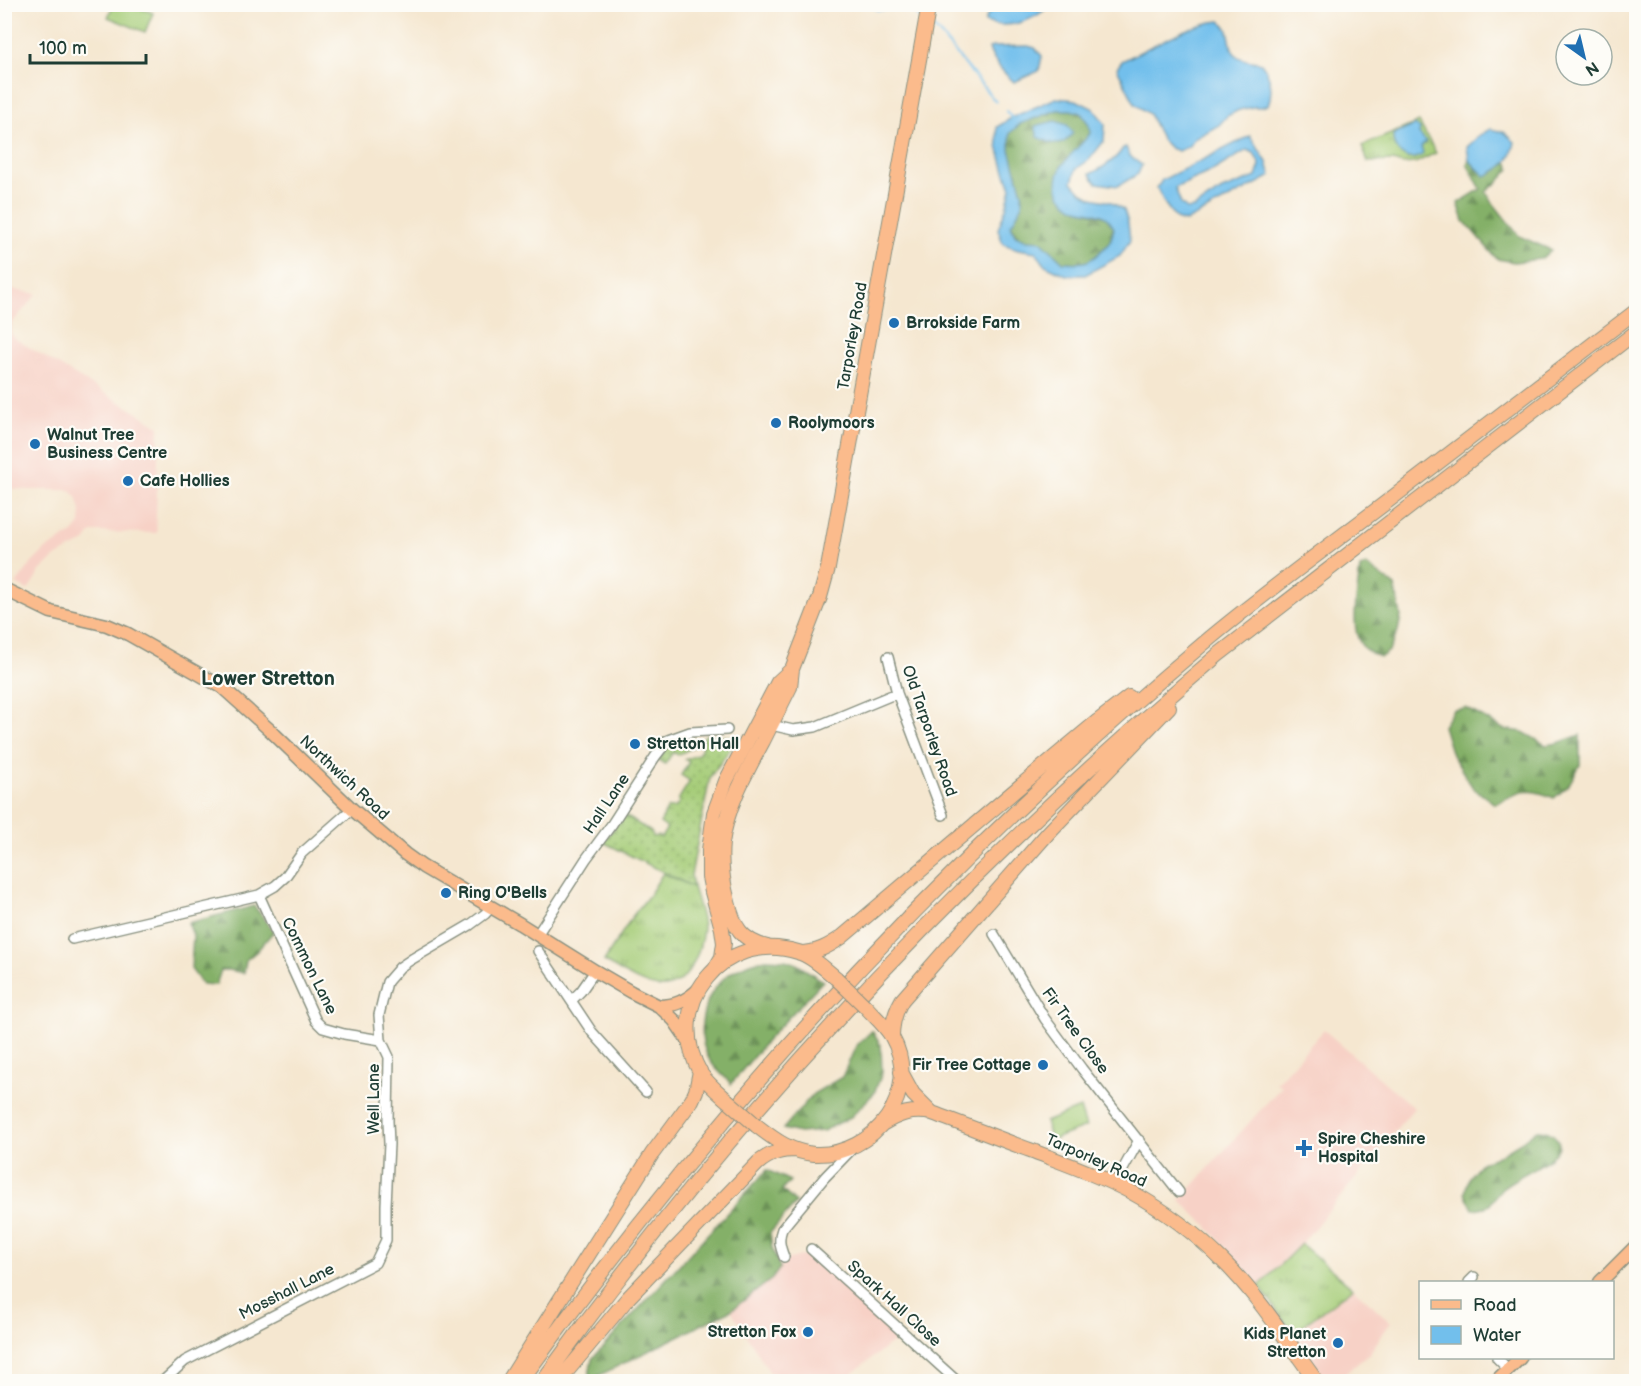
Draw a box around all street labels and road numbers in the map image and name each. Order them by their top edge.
street label: Tarporley Road [834,281,872,391]
street label: Old Tarporley Road [898,663,960,799]
street label: Northwich Road [295,732,393,824]
street label: Hall Lane [580,770,634,838]
street label: Common Lane [277,914,341,1018]
street label: Fir Tree Close [1037,984,1113,1078]
street label: Well Lane [365,1063,384,1134]
street label: Tarporley Road [1042,1130,1150,1192]
street label: Spark Hall Close [843,1257,945,1351]
street label: Mosshall Lane [236,1260,338,1324]

